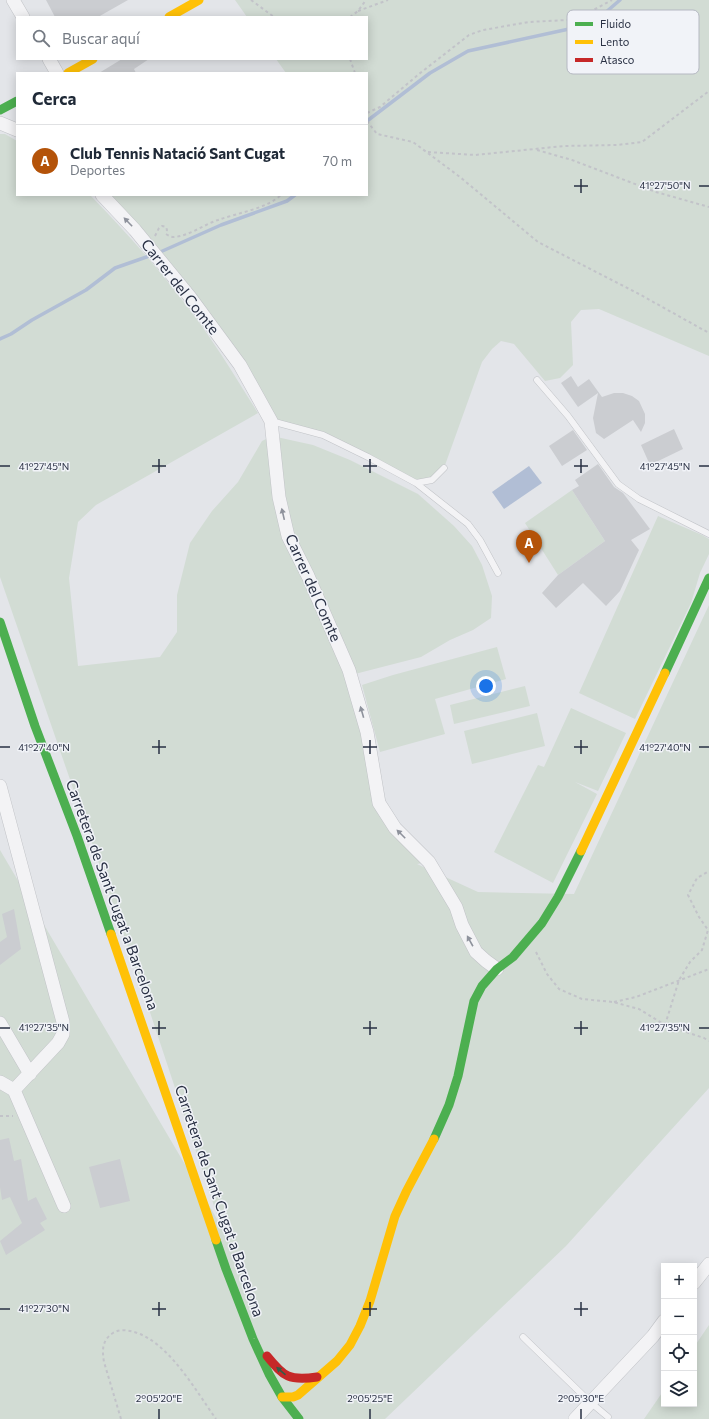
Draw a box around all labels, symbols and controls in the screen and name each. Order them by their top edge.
legend [567,10,699,74]
search box [16,16,368,60]
text: Fluido [600,17,631,30]
icon: search [30,27,52,49]
text: Buscar aquí [62,29,140,47]
text: Lento [600,35,630,48]
text: Atasco [600,53,635,66]
text: Cerca [32,88,77,109]
text: Club Tennis Natació Sant Cugat [70,144,285,162]
text: A [40,153,50,169]
text: 70 m [323,153,352,169]
text: Deportes [70,162,125,178]
text: 41°27'50"N [639,179,691,191]
one-way arrow [123,217,132,227]
street label: Carrer del Comte [138,235,224,338]
text: 41°27'45"N [19,460,69,472]
text: 41°27'45"N [640,460,690,472]
one-way arrow [280,508,286,520]
pin: A [516,530,542,563]
street label: Carrer del Comte [282,531,346,644]
your location [476,676,496,696]
one-way arrow [359,706,365,718]
text: 41°27'40"N [18,741,70,753]
text: 41°27'40"N [639,741,691,753]
street label: Carretera de Sant Cugat a Barcelona [63,777,163,1012]
one-way arrow [396,829,405,839]
one-way arrow [467,936,474,947]
text: 41°27'35"N [19,1021,69,1033]
text: 41°27'35"N [640,1021,690,1033]
street label: Carretera de Sant Cugat a Barcelona [172,1082,268,1319]
map controls [661,1263,697,1407]
button: + [661,1263,697,1299]
button: − [661,1299,697,1335]
text: 41°27'30"N [18,1302,70,1314]
button: locate [661,1335,697,1371]
one-way arrow [276,1367,286,1376]
button: layers [661,1371,697,1407]
text: 2°05'20"E [136,1392,182,1404]
text: 2°05'25"E [347,1392,393,1404]
text: 2°05'30"E [558,1392,604,1404]

